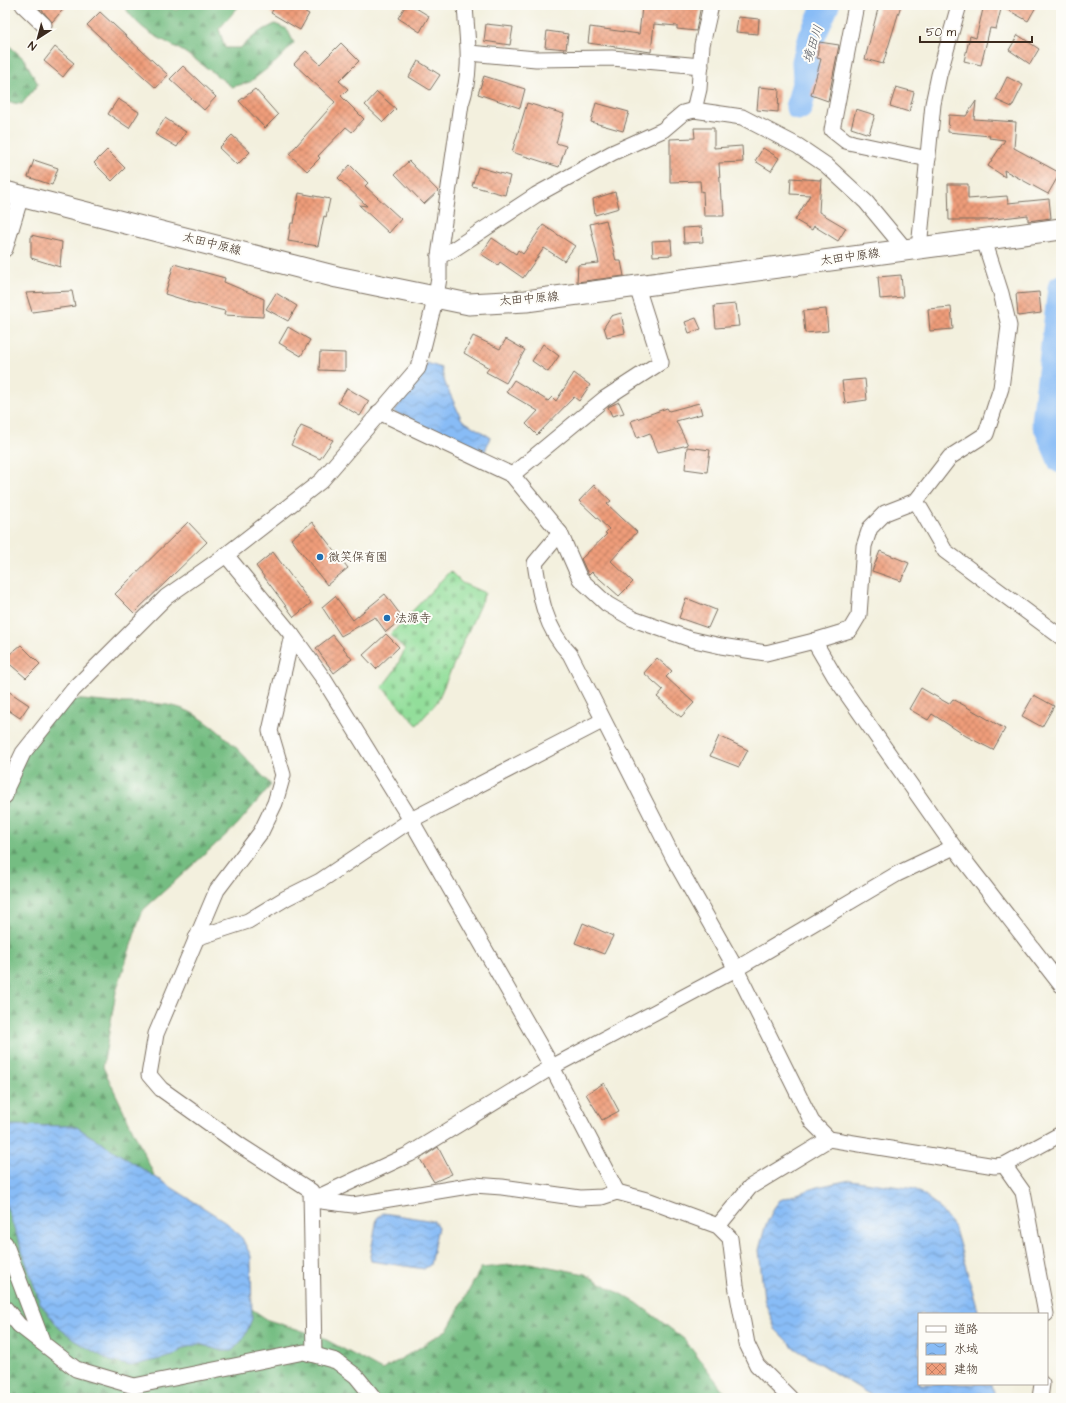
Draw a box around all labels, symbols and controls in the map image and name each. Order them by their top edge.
north arrow [18,18,58,58]
scale bar [920,18,1032,44]
water label: 境田川 [798,23,828,65]
text: 50 m [926,24,957,41]
text: N [25,38,40,54]
street label: 太田中原線 [181,228,243,260]
street label: 太田中原線 [819,244,881,270]
street label: 太田中原線 [498,288,560,310]
place label: 微笑保育園 [328,549,388,566]
marker: 微笑保育園 [315,552,325,562]
place label: 法源寺 [395,610,431,627]
marker: 法源寺 [382,613,392,623]
legend [918,1313,1048,1385]
text: 道路 [954,1321,978,1338]
text: 水域 [954,1341,978,1358]
text: 建物 [954,1361,978,1378]

